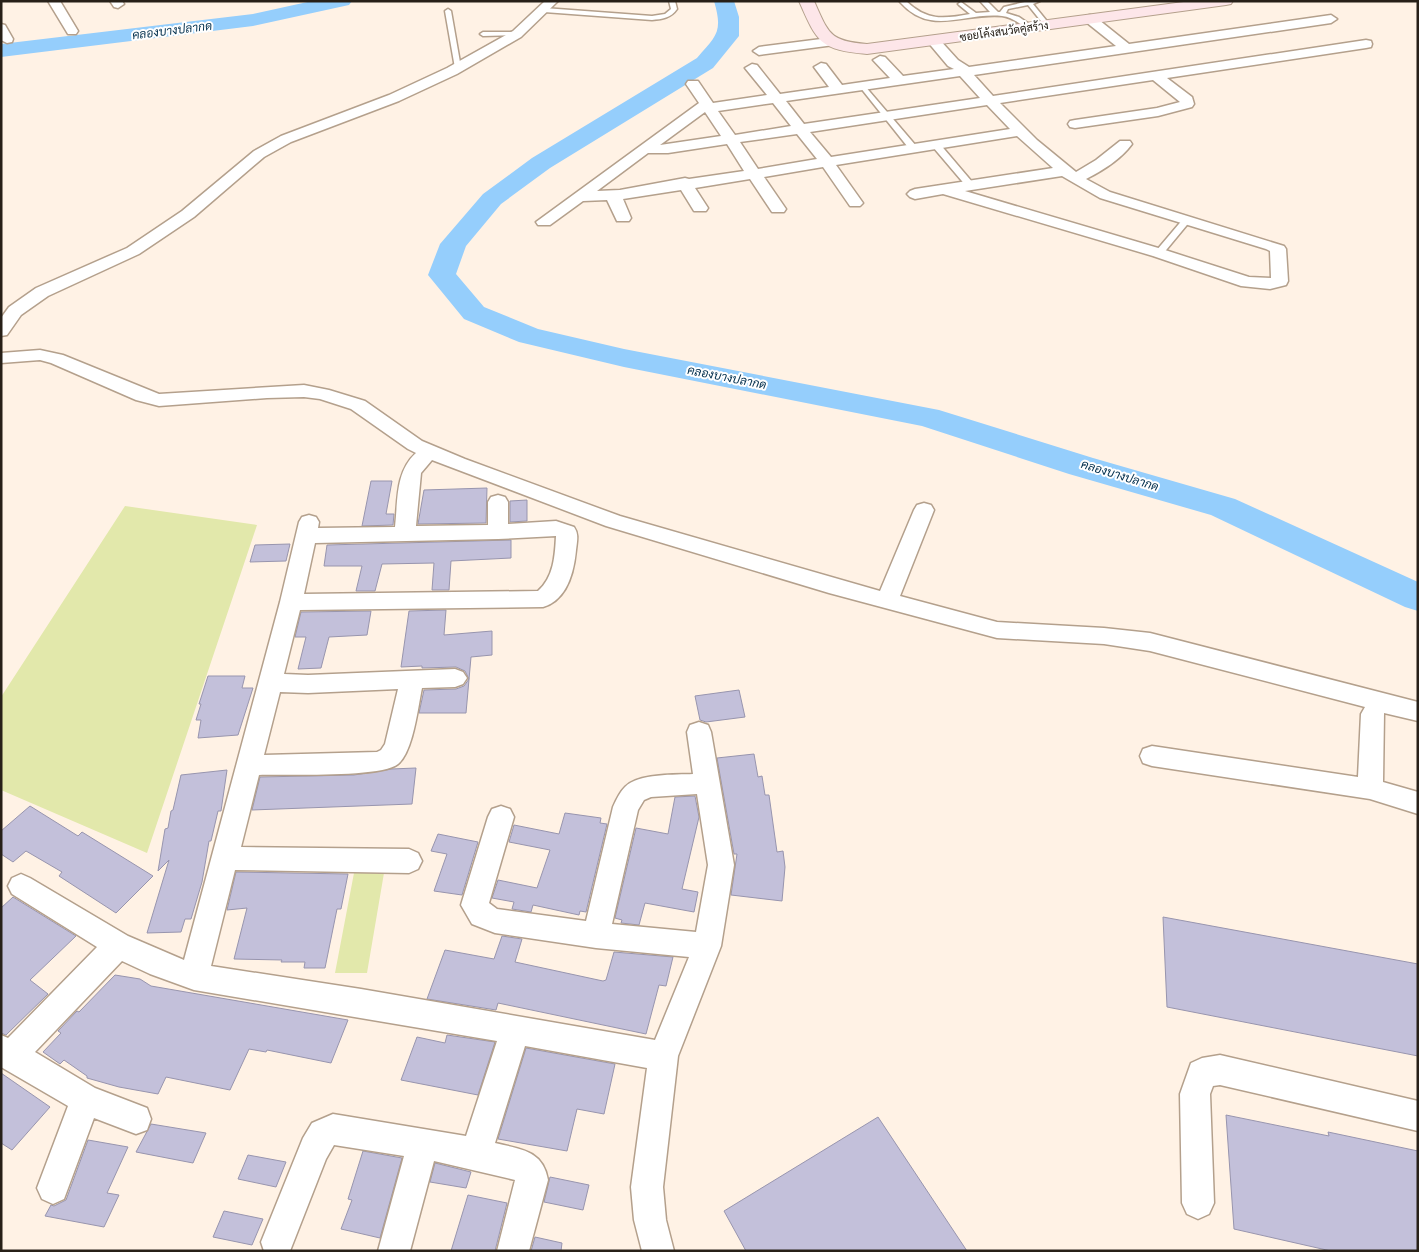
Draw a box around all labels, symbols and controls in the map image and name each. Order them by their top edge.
street label: ซอยโค้งสนวัดคู่สร้าง [959,17,1049,45]
water label: คลองบางปลากด [131,18,213,42]
water label: คลองบางปลากด [686,362,768,392]
water label: คลองบางปลากด [1079,456,1161,494]

